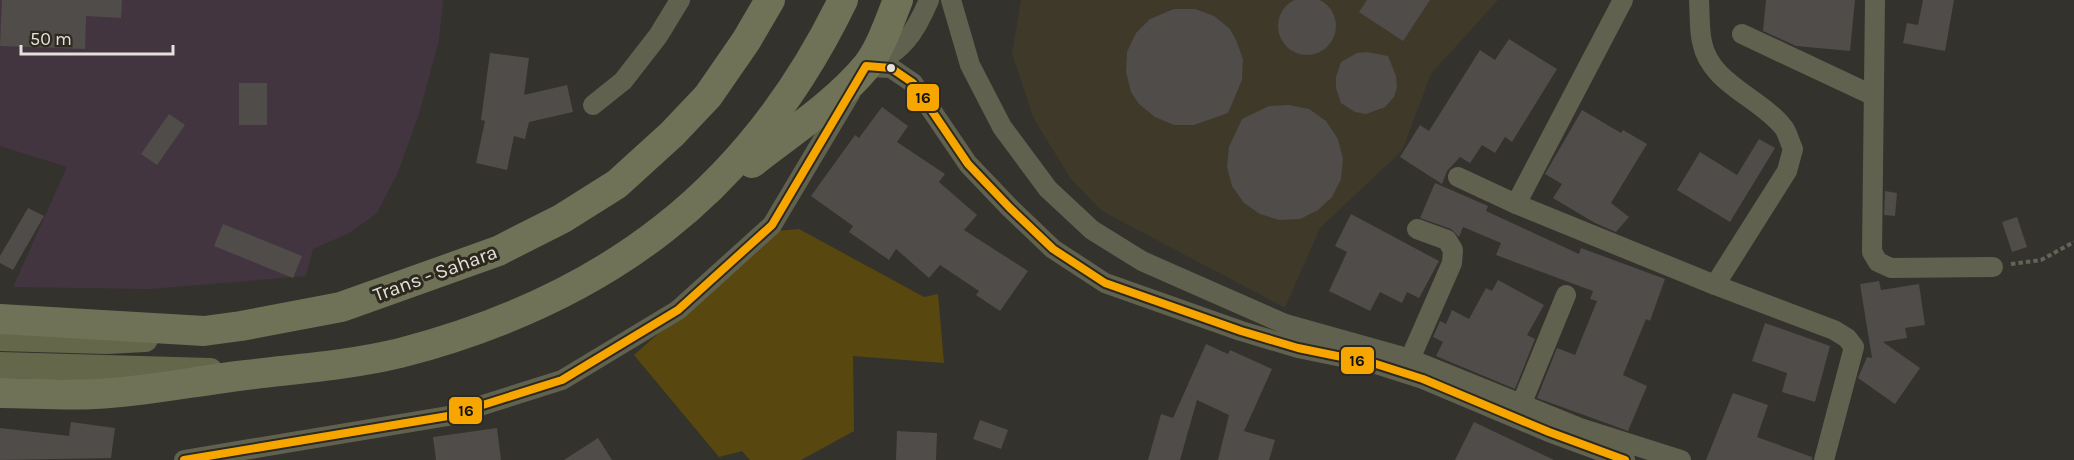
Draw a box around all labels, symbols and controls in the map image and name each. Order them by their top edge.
scale bar [21,18,172,56]
text: 50 m [30,28,72,50]
unlabelled marker [885,62,897,74]
line badge: 16 [906,83,940,112]
text: 16 [915,88,931,107]
street label: Trans - Sahara [370,240,500,307]
line badge: 16 [1340,346,1375,375]
text: 16 [1349,351,1365,370]
line badge: 16 [448,396,483,425]
text: 16 [458,401,474,420]

